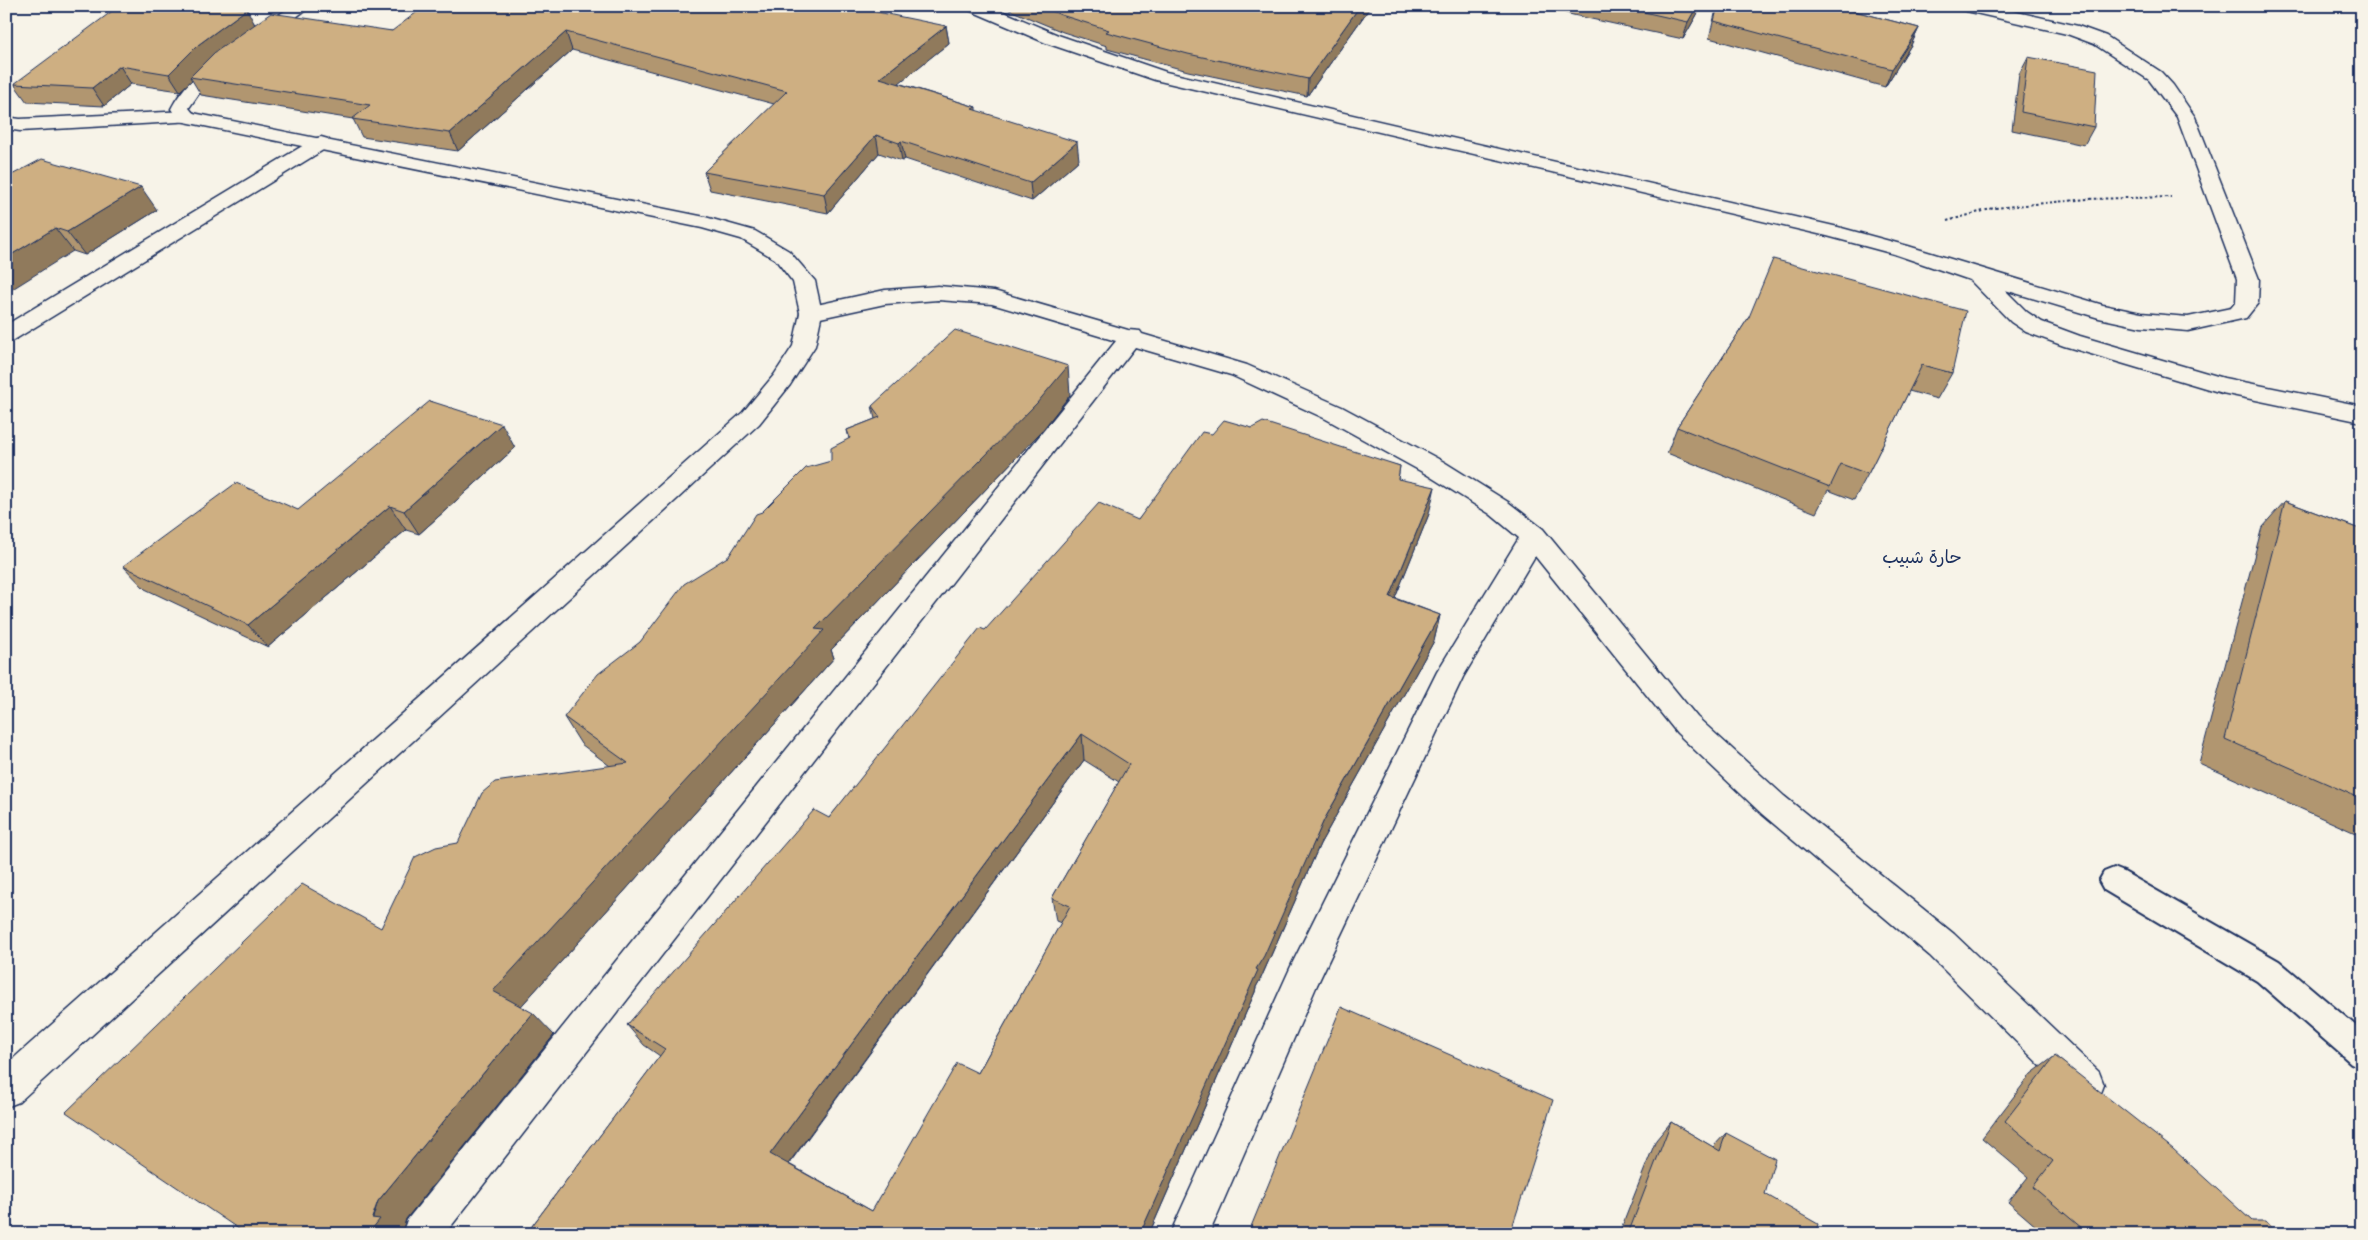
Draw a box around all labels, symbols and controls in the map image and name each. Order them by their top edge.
district label: حارة شبيب [1882,541,1962,573]

